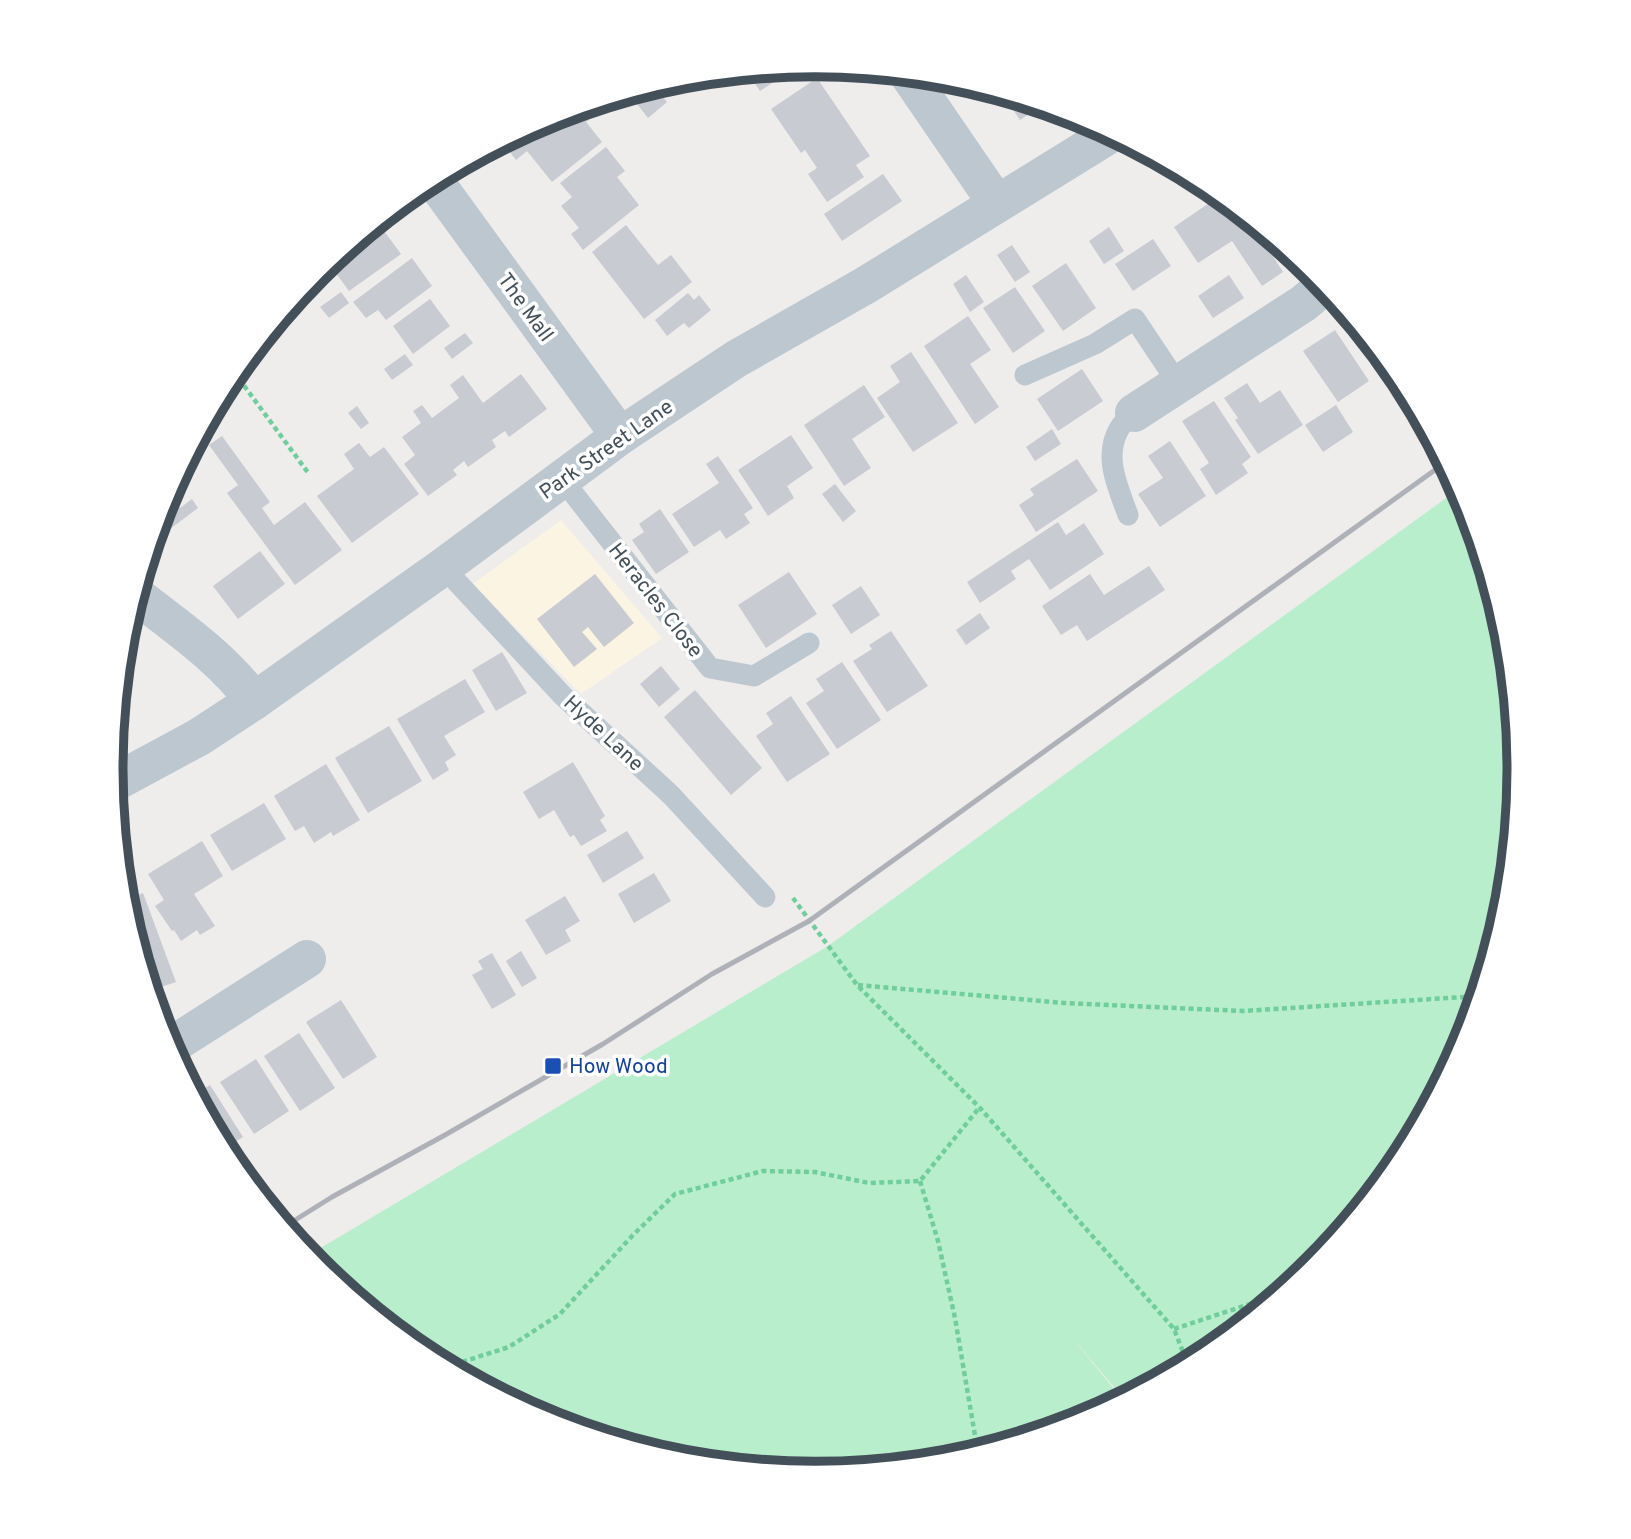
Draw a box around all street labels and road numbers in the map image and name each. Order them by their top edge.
street label: The Mall [491,268,559,348]
street label: Park Street Lane [535,394,679,506]
street label: Heracles Close [601,538,708,664]
street label: Hyde Lane [557,690,649,778]

